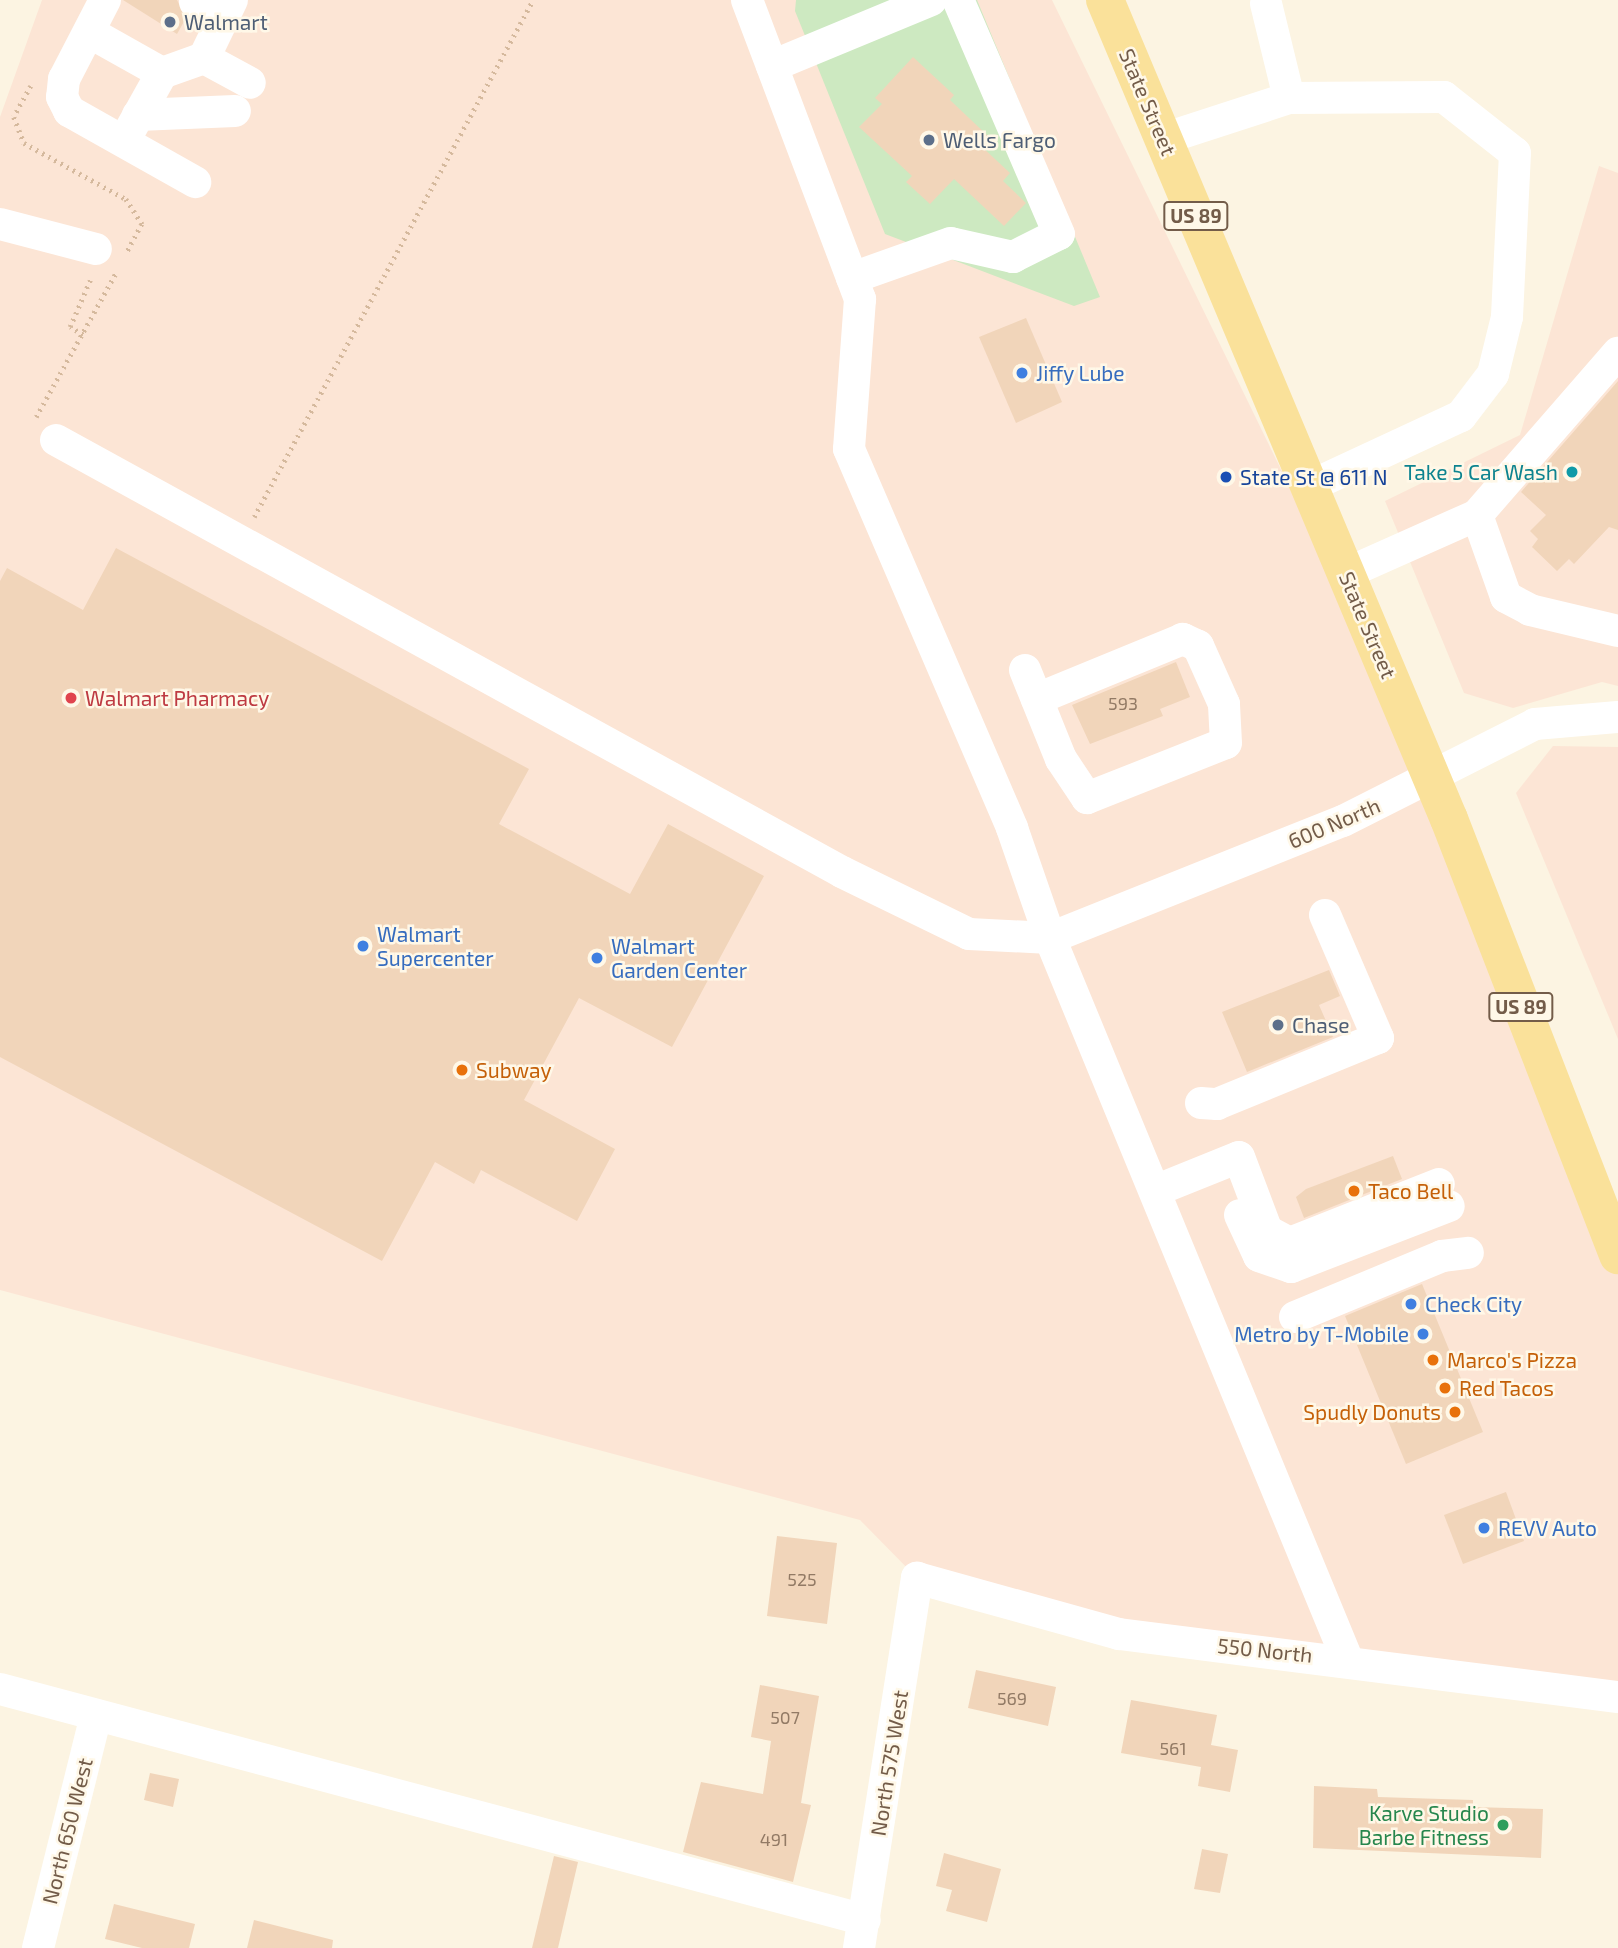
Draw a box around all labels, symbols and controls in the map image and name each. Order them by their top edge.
place label: Walmart [184,9,268,35]
marker: Walmart [162,14,178,30]
street label: State Street [1114,45,1182,159]
place label: Wells Fargo [943,127,1056,153]
marker: Wells Fargo [921,132,937,148]
road number: US 89 [1163,200,1229,232]
place label: Jiffy Lube [1036,360,1125,386]
marker: Jiffy Lube [1014,365,1030,381]
place label: Take 5 Car Wash [1403,459,1558,485]
place label: State St @ 611 N [1240,464,1387,490]
marker: Take 5 Car Wash [1564,464,1580,480]
marker: State St @ 611 N [1218,469,1234,485]
street label: State Street [1334,568,1402,682]
place label: Walmart Pharmacy [85,685,269,711]
marker: Walmart Pharmacy [63,690,79,706]
house number: 593 [1108,692,1138,714]
street label: 600 North [1284,792,1384,854]
place label: Walmart Supercenter [377,921,494,971]
place label: Walmart Garden Center [611,933,747,983]
marker: Walmart Supercenter [355,938,371,954]
marker: Walmart Garden Center [589,950,605,966]
road number: US 89 [1488,992,1554,1023]
place label: Chase [1292,1012,1350,1038]
marker: Chase [1270,1017,1286,1033]
place label: Subway [476,1057,552,1083]
marker: Subway [454,1062,470,1078]
place label: Taco Bell [1368,1178,1453,1204]
marker: Taco Bell [1346,1183,1362,1199]
place label: Check City [1425,1291,1522,1317]
marker: Check City [1403,1296,1419,1312]
place label: Metro by T-Mobile [1233,1321,1409,1347]
marker: Metro by T-Mobile [1415,1326,1431,1342]
place label: Marco's Pizza [1447,1347,1577,1373]
marker: Marco's Pizza [1425,1352,1441,1368]
place label: Red Tacos [1459,1375,1554,1401]
marker: Red Tacos [1437,1380,1453,1396]
place label: Spudly Donuts [1303,1399,1441,1425]
marker: Spudly Donuts [1447,1404,1463,1420]
place label: REVV Auto [1498,1515,1598,1541]
marker: REVV Auto [1476,1520,1492,1536]
house number: 525 [787,1568,817,1590]
street label: 550 North [1216,1632,1314,1668]
house number: 569 [997,1687,1027,1709]
street label: North 575 West [865,1688,913,1838]
house number: 507 [770,1706,800,1728]
house number: 561 [1159,1737,1187,1759]
street label: North 650 West [37,1755,97,1907]
place label: Karve Studio Barbe Fitness [1359,1800,1489,1850]
marker: Karve Studio Barbe Fitness [1495,1817,1511,1833]
house number: 491 [760,1828,788,1850]

